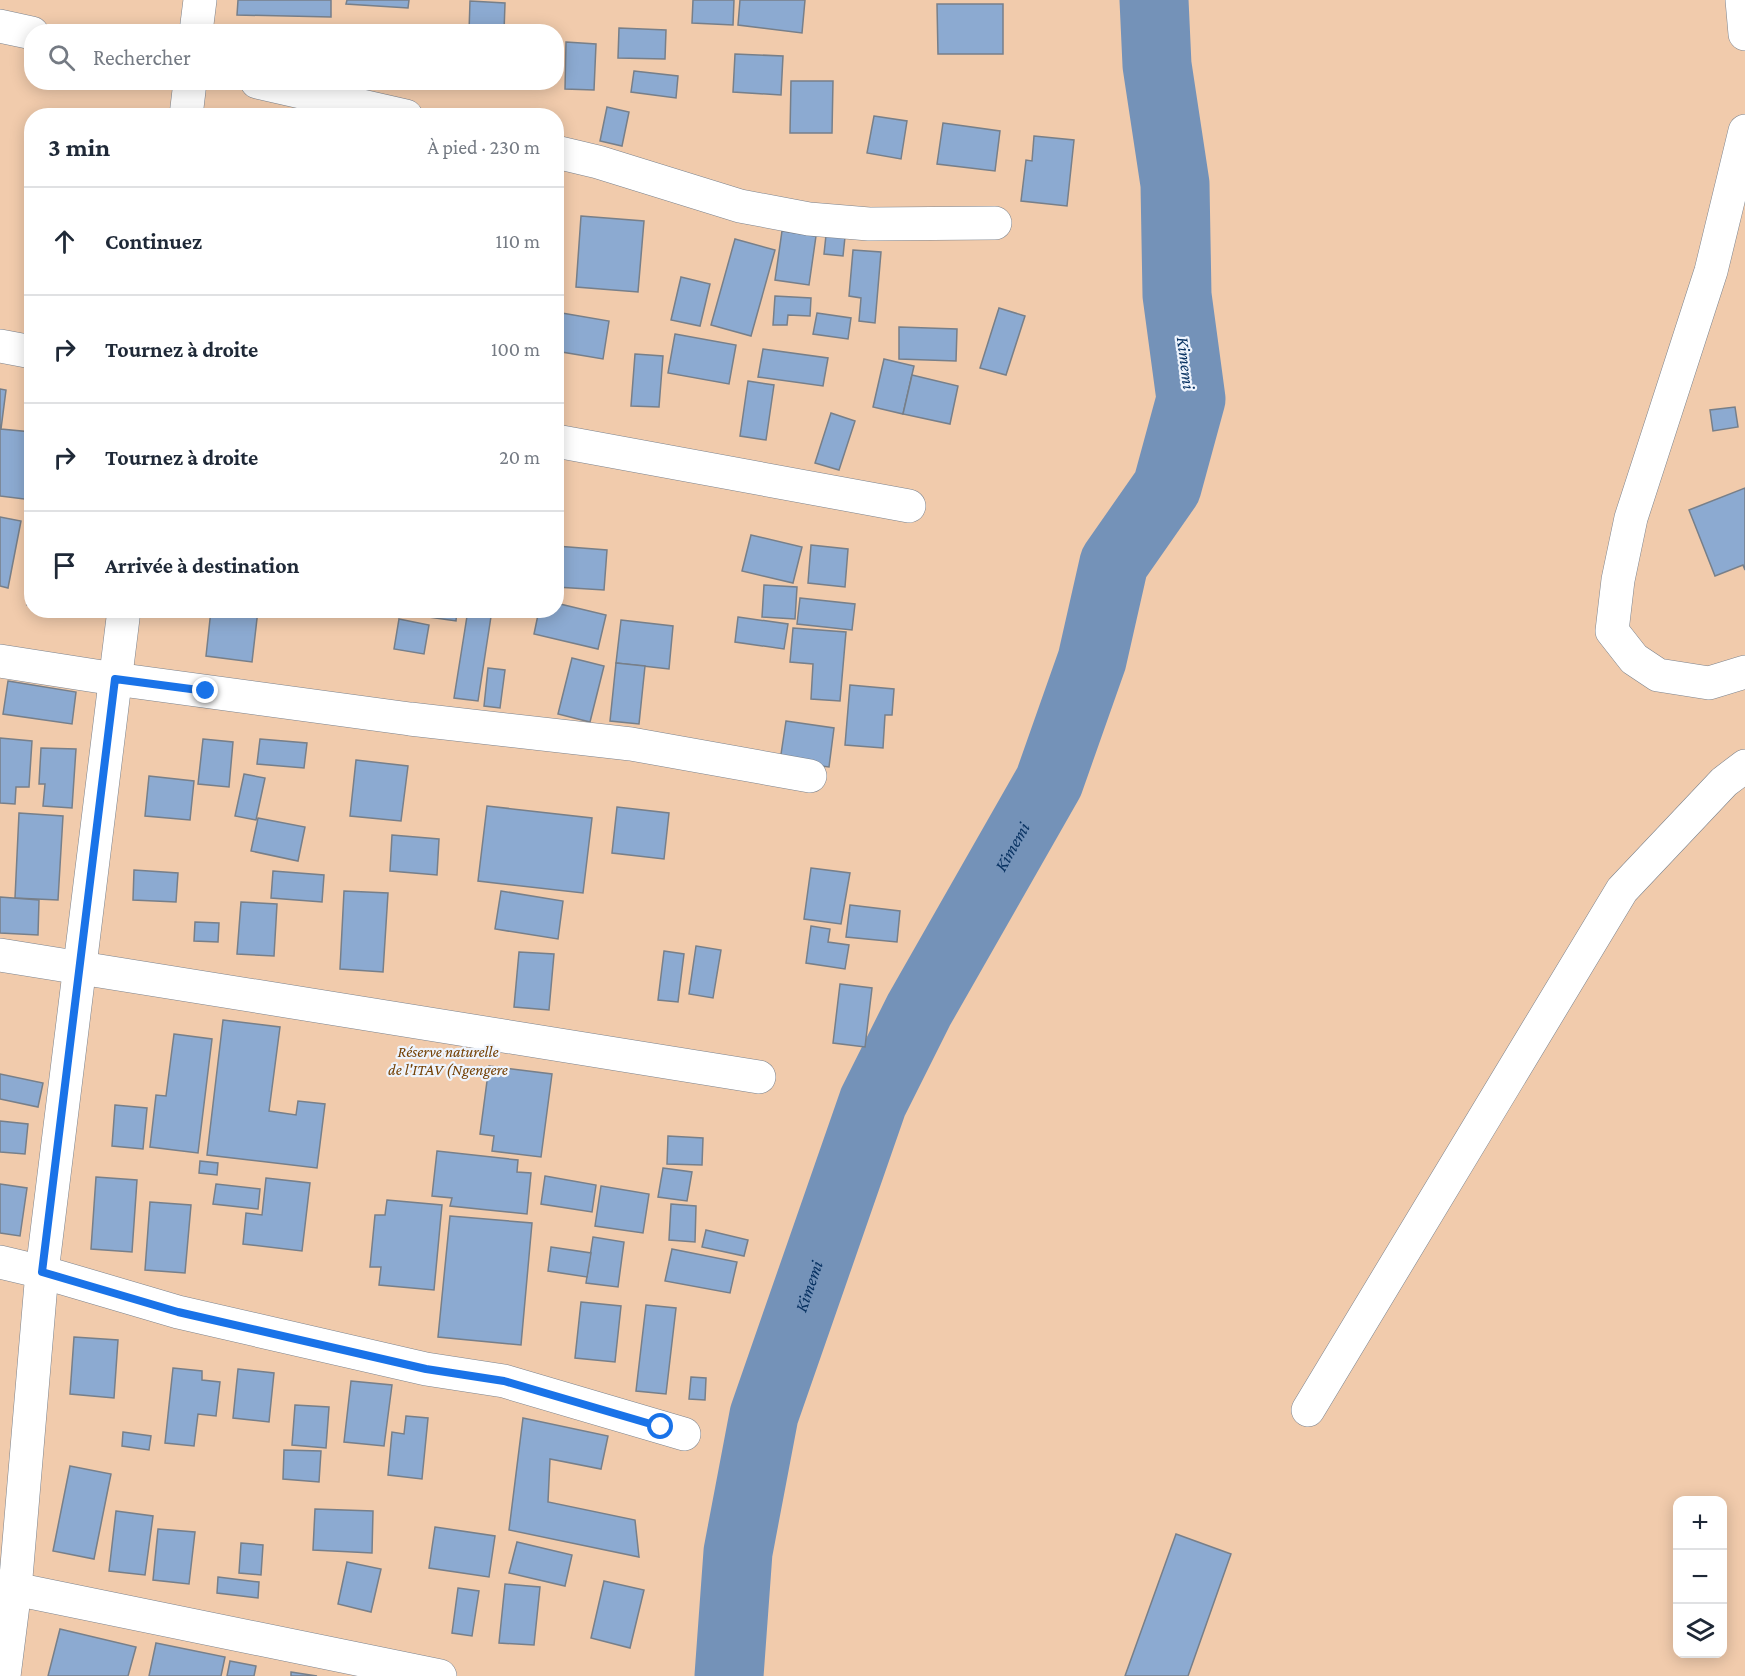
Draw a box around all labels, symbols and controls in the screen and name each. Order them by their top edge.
search box [24,24,564,90]
icon: search [45,41,78,74]
text: Rechercher [93,45,191,70]
text: 3 min [48,133,110,162]
text: À pied · 230 m [427,136,540,158]
icon: ahead [48,225,81,258]
text: Continuez [105,229,202,254]
text: 110 m [496,230,540,252]
icon: right [48,333,81,366]
water label: Kimemi [1173,335,1199,391]
text: Tournez à droite [105,337,258,362]
text: 100 m [491,338,540,360]
icon: right [48,441,81,474]
text: Tournez à droite [105,445,258,470]
text: 20 m [499,446,540,468]
icon: arrive [48,549,81,582]
text: Arrivée à destination [105,553,299,578]
route end [192,677,218,703]
water label: Kimemi [990,819,1034,875]
park label: Réserve naturelle de l'ITAV (Ngengere [388,1043,508,1079]
water label: Kimemi [791,1258,827,1315]
route start [647,1413,673,1439]
map controls [1673,1496,1727,1658]
button: + [1673,1496,1727,1550]
button: − [1673,1550,1727,1604]
button: layers [1673,1604,1727,1658]

